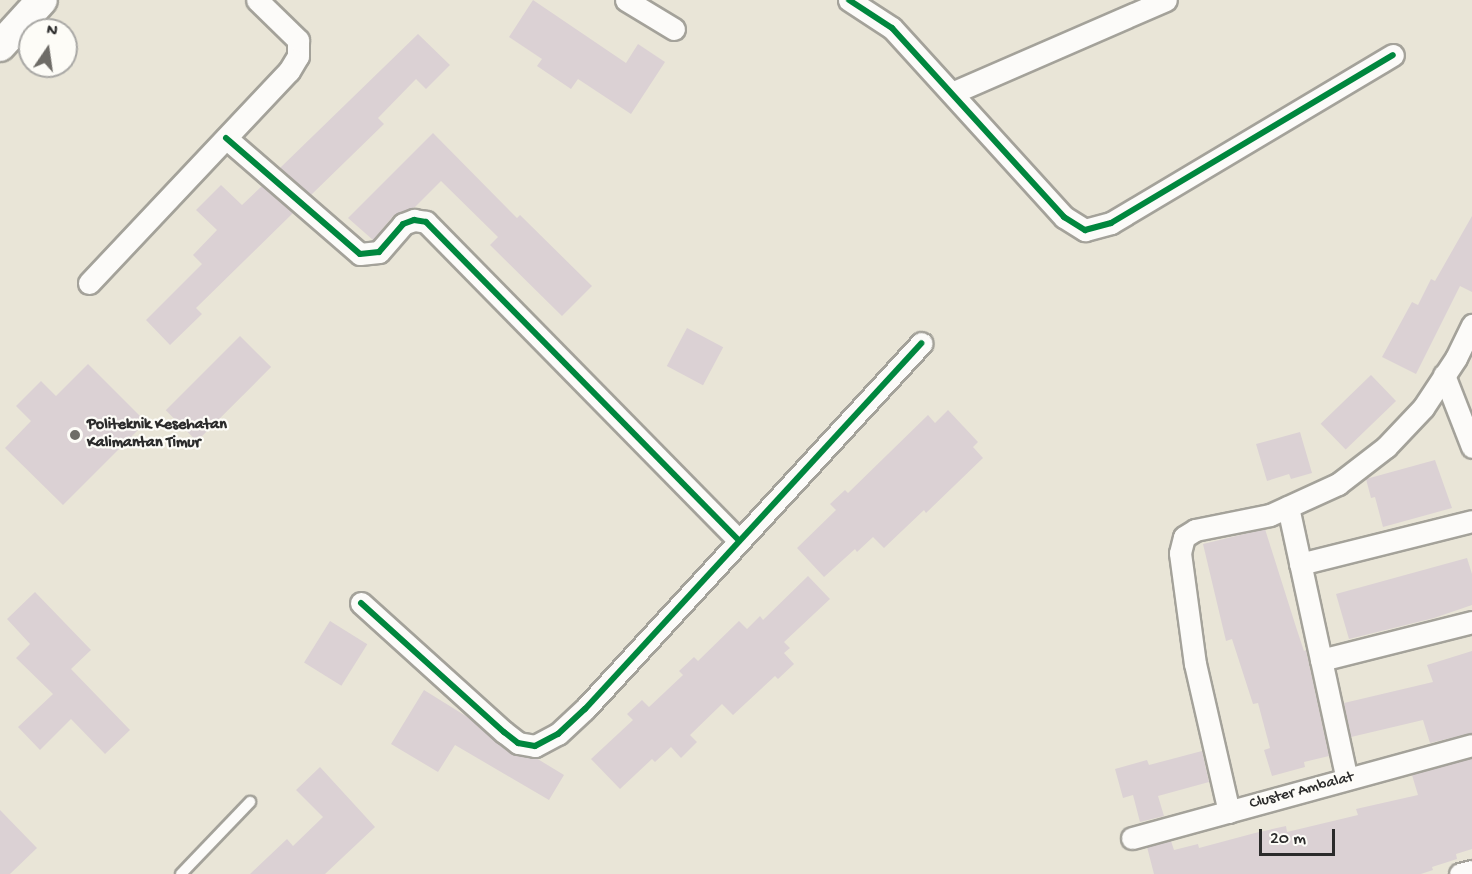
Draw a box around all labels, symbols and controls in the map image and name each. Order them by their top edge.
north arrow [18,18,78,78]
text: N [44,21,59,42]
place label: Politeknik Kesehatan Kalimantan Timur [87,416,227,454]
marker: Politeknik Kesehatan Kalimantan Timur [68,428,82,442]
street label: Cluster Ambalat [1248,769,1356,815]
scale bar [1262,817,1338,855]
text: 20 m [1270,829,1306,850]

